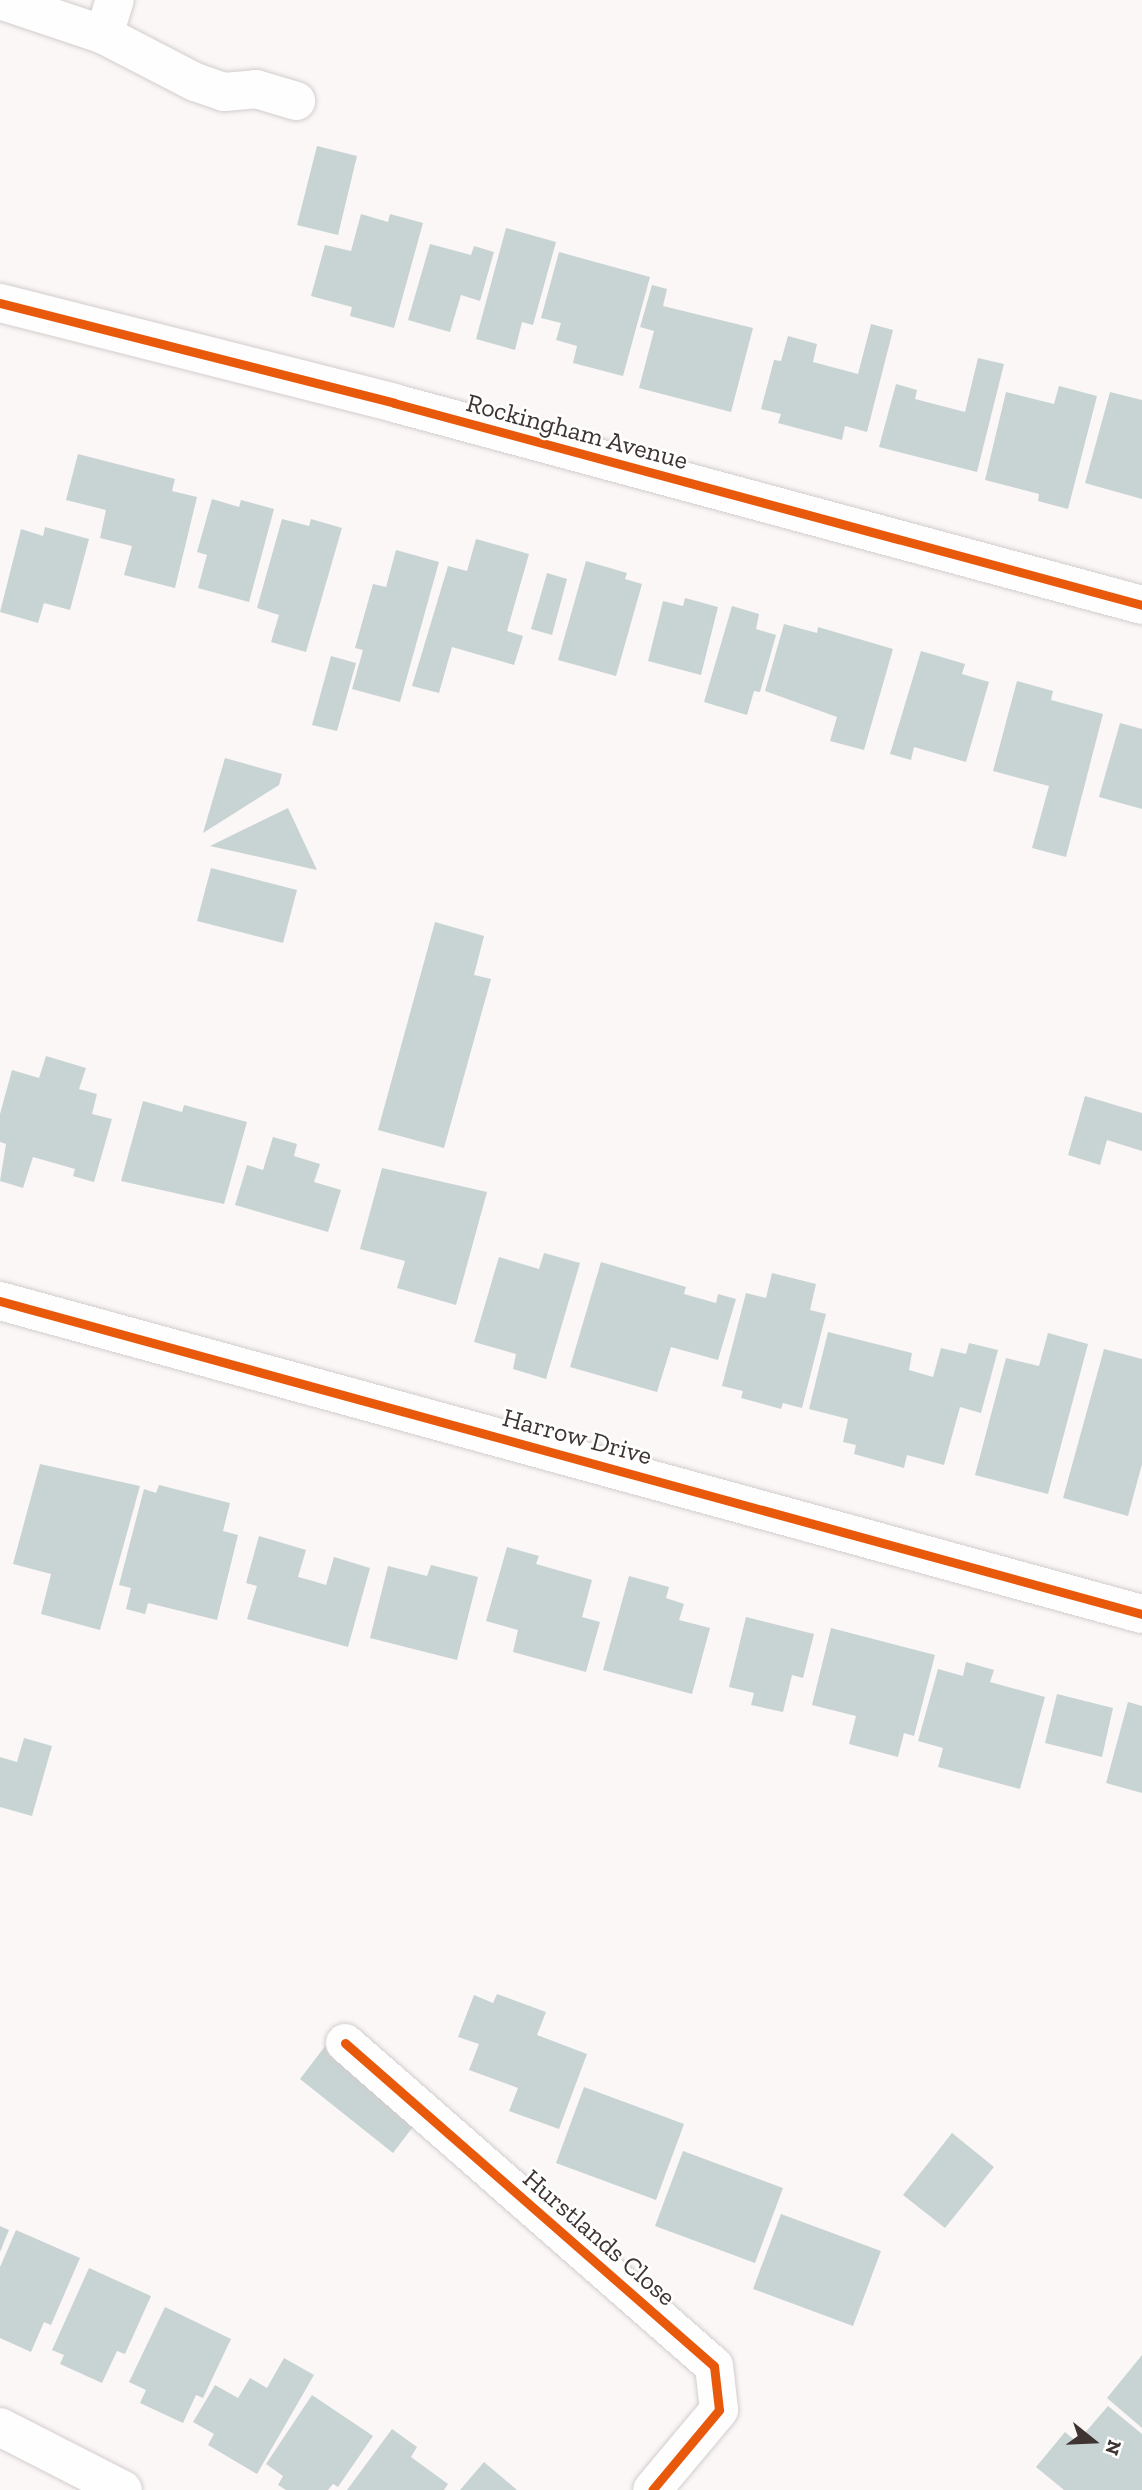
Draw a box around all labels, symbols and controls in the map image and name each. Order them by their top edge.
street label: Rockingham Avenue [462,387,692,477]
street label: Harrow Drive [499,1402,655,1472]
street label: Hurstlands Close [516,2163,682,2313]
north arrow [1058,2406,1128,2476]
text: N [1100,2437,1127,2458]

